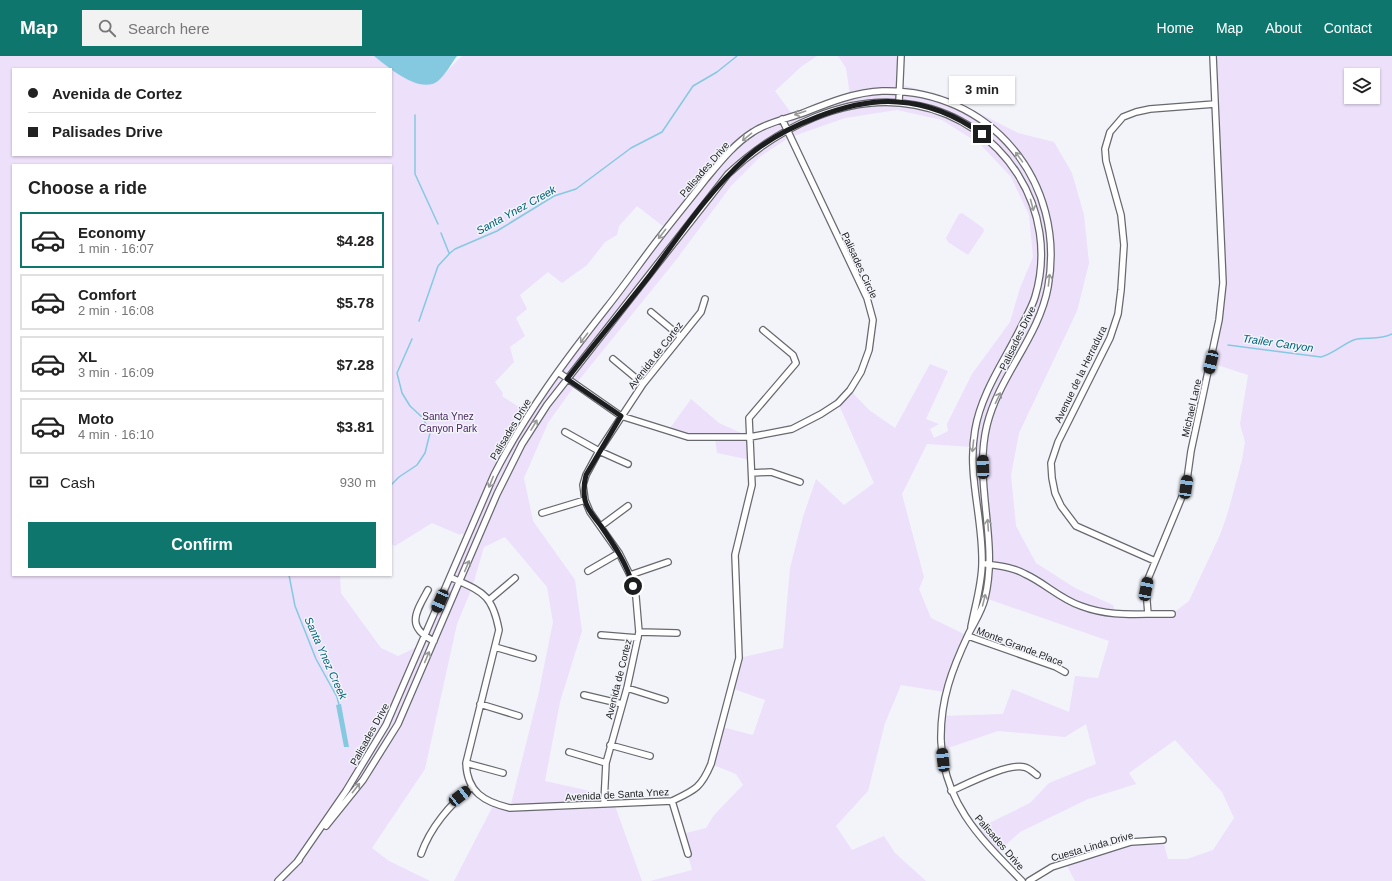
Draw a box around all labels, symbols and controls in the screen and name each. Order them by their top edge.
search box [82,10,362,46]
text: Map [20,17,58,38]
icon: search [96,17,118,39]
text: Search here [128,20,210,37]
text: Home [1157,20,1194,36]
text: Map [1216,20,1243,36]
text: About [1265,20,1302,36]
text: Contact [1324,20,1372,36]
map controls [1344,68,1380,104]
button: layers [1344,68,1380,104]
callout: 3 min [949,76,1015,104]
text: 3 min [965,82,999,97]
text: Avenida de Cortez [52,85,182,102]
one-way arrow [795,110,807,118]
text: Palisades Drive [52,123,163,140]
route end [973,125,991,143]
one-way arrow [742,132,753,141]
street label: Palisades Drive [677,139,732,199]
one-way arrow [1015,151,1023,162]
text: Choose a ride [28,178,147,198]
water label: Santa Ynez Creek [474,183,558,237]
one-way arrow [1029,198,1036,211]
icon: car [30,222,66,258]
text: Economy [78,224,146,241]
one-way arrow [658,229,666,240]
street label: Palisades Circle [839,230,880,300]
text: $4.28 [336,232,374,249]
text: 1 min · 16:07 [78,241,154,256]
one-way arrow [1045,273,1053,286]
icon: car [30,284,66,320]
text: Comfort [78,286,136,303]
text: $5.78 [336,294,374,311]
text: 2 min · 16:08 [78,303,154,318]
street label: Palisades Drive [997,304,1038,372]
street label: Avenida de Cortez [626,320,685,391]
street label: Avenue de la Herradura [1052,324,1109,424]
one-way arrow [579,332,588,343]
water label: Trailer Canyon [1242,332,1314,354]
icon: car [30,346,66,382]
text: XL [78,348,97,365]
car [1202,349,1220,375]
text: $7.28 [336,356,374,373]
text: 3 min · 16:09 [78,365,154,380]
street label: Michael Lane [1179,377,1204,438]
one-way arrow [994,392,1002,404]
street label: Palisades Drive [488,396,533,462]
icon: car [30,408,66,444]
text: Moto [78,410,114,427]
park label: Santa Ynez Canyon Park [419,411,478,434]
text: $3.81 [336,418,374,435]
one-way arrow [530,420,538,431]
text: 4 min · 16:10 [78,427,154,442]
one-way arrow [969,439,976,452]
car [977,455,989,479]
icon: cash [28,471,50,493]
text: Cash [60,474,95,491]
car [1178,474,1194,500]
text: 930 m [340,475,376,490]
one-way arrow [486,476,494,488]
one-way arrow [984,519,991,532]
button: Confirm [28,522,376,568]
one-way arrow [464,561,471,573]
car [1138,576,1154,602]
route start [624,577,642,595]
car [430,588,450,614]
one-way arrow [981,593,989,606]
water label: Santa Ynez Creek [302,615,350,702]
street label: Monte Grande Place [975,625,1065,668]
street label: Avenida de Cortez [603,638,634,720]
one-way arrow [424,651,432,663]
street label: Palisades Drive [348,701,391,767]
car [936,747,950,773]
one-way arrow [352,782,360,793]
car [447,784,473,808]
street label: Avenida de Santa Ynez [565,786,669,803]
street label: Palisades Drive [973,812,1027,872]
street label: Cuesta Linda Drive [1050,829,1135,863]

